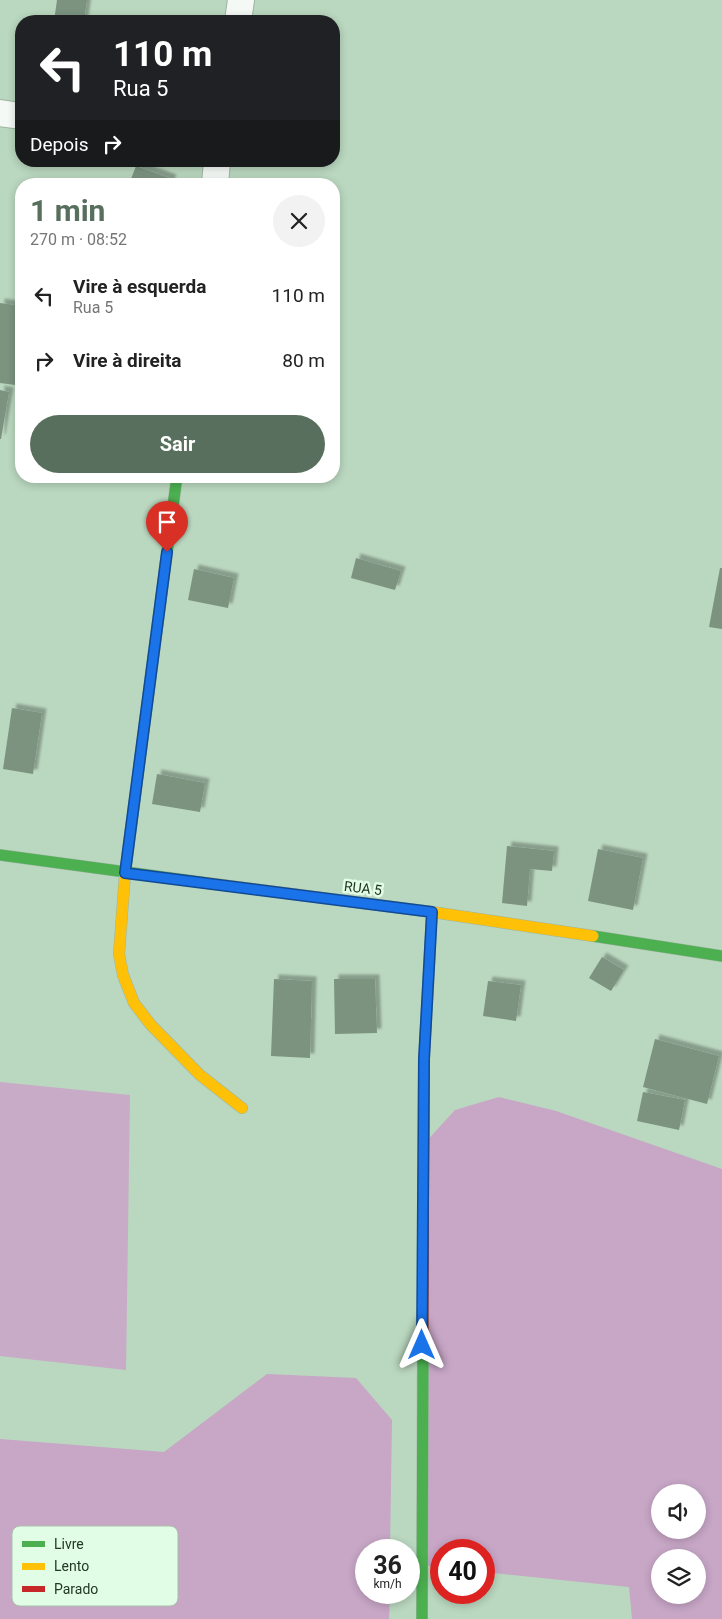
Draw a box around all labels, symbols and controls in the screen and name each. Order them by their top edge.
text: 110 m [113,34,212,75]
icon: left [30,35,95,100]
text: Rua 5 [113,76,168,101]
icon: right [98,130,126,158]
text: Depois [30,133,88,156]
text: 1 min [30,193,105,228]
button: close [273,195,325,247]
text: 270 m · 08:52 [30,230,127,249]
text: Vire à esquerda [73,275,206,298]
icon: left [30,282,58,310]
text: 110 m [272,284,325,307]
text: Rua 5 [73,298,113,317]
icon: right [30,347,58,375]
text: Vire à direita [73,349,182,372]
text: 80 m [282,349,325,372]
button: Sair [30,415,325,473]
pin [146,501,188,552]
icon: arrive [153,508,181,536]
street label: RUA 5 [343,878,383,898]
position arrow [395,1318,447,1370]
map controls [651,1484,706,1604]
button: sound [651,1484,706,1539]
legend [12,1526,178,1606]
text: Livre [54,1536,84,1552]
speed limit sign: 40 [430,1539,495,1604]
button: layers [651,1549,706,1604]
text: 36 [373,1551,402,1580]
text: Lento [54,1558,89,1574]
text: km/h [373,1577,402,1591]
text: Parado [54,1581,98,1597]

